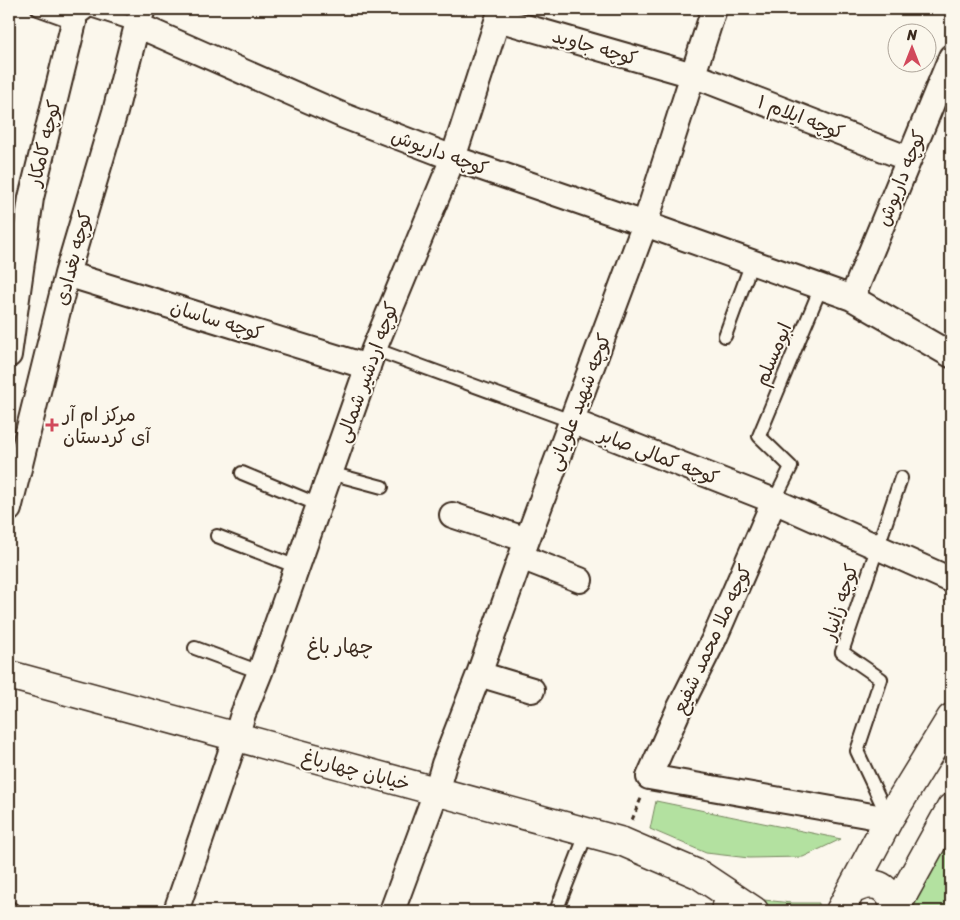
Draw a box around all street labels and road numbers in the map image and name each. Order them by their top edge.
street label: کوچه جاوید [548,19,642,75]
street label: کوچه ایلام ۱ [752,85,850,149]
street label: کوچه کامکار [17,97,71,191]
street label: کوچه داریوش [387,119,493,185]
street label: کوچه داریوش [867,125,935,231]
street label: کوچه بغدادی [44,207,102,309]
street label: کوچه ساسان [166,290,268,350]
street label: کوچه اردشیر شمالی [326,297,408,447]
street label: ابومسلم [745,317,801,391]
street label: کوچه شهید علویانی [538,328,620,476]
street label: کوچه کمالی صابر [592,417,724,494]
street label: کوچه ملا محمد شفیع [663,559,761,719]
street label: کوچه زانیار [811,559,868,647]
street label: خیابان چهارباغ [298,740,414,800]

